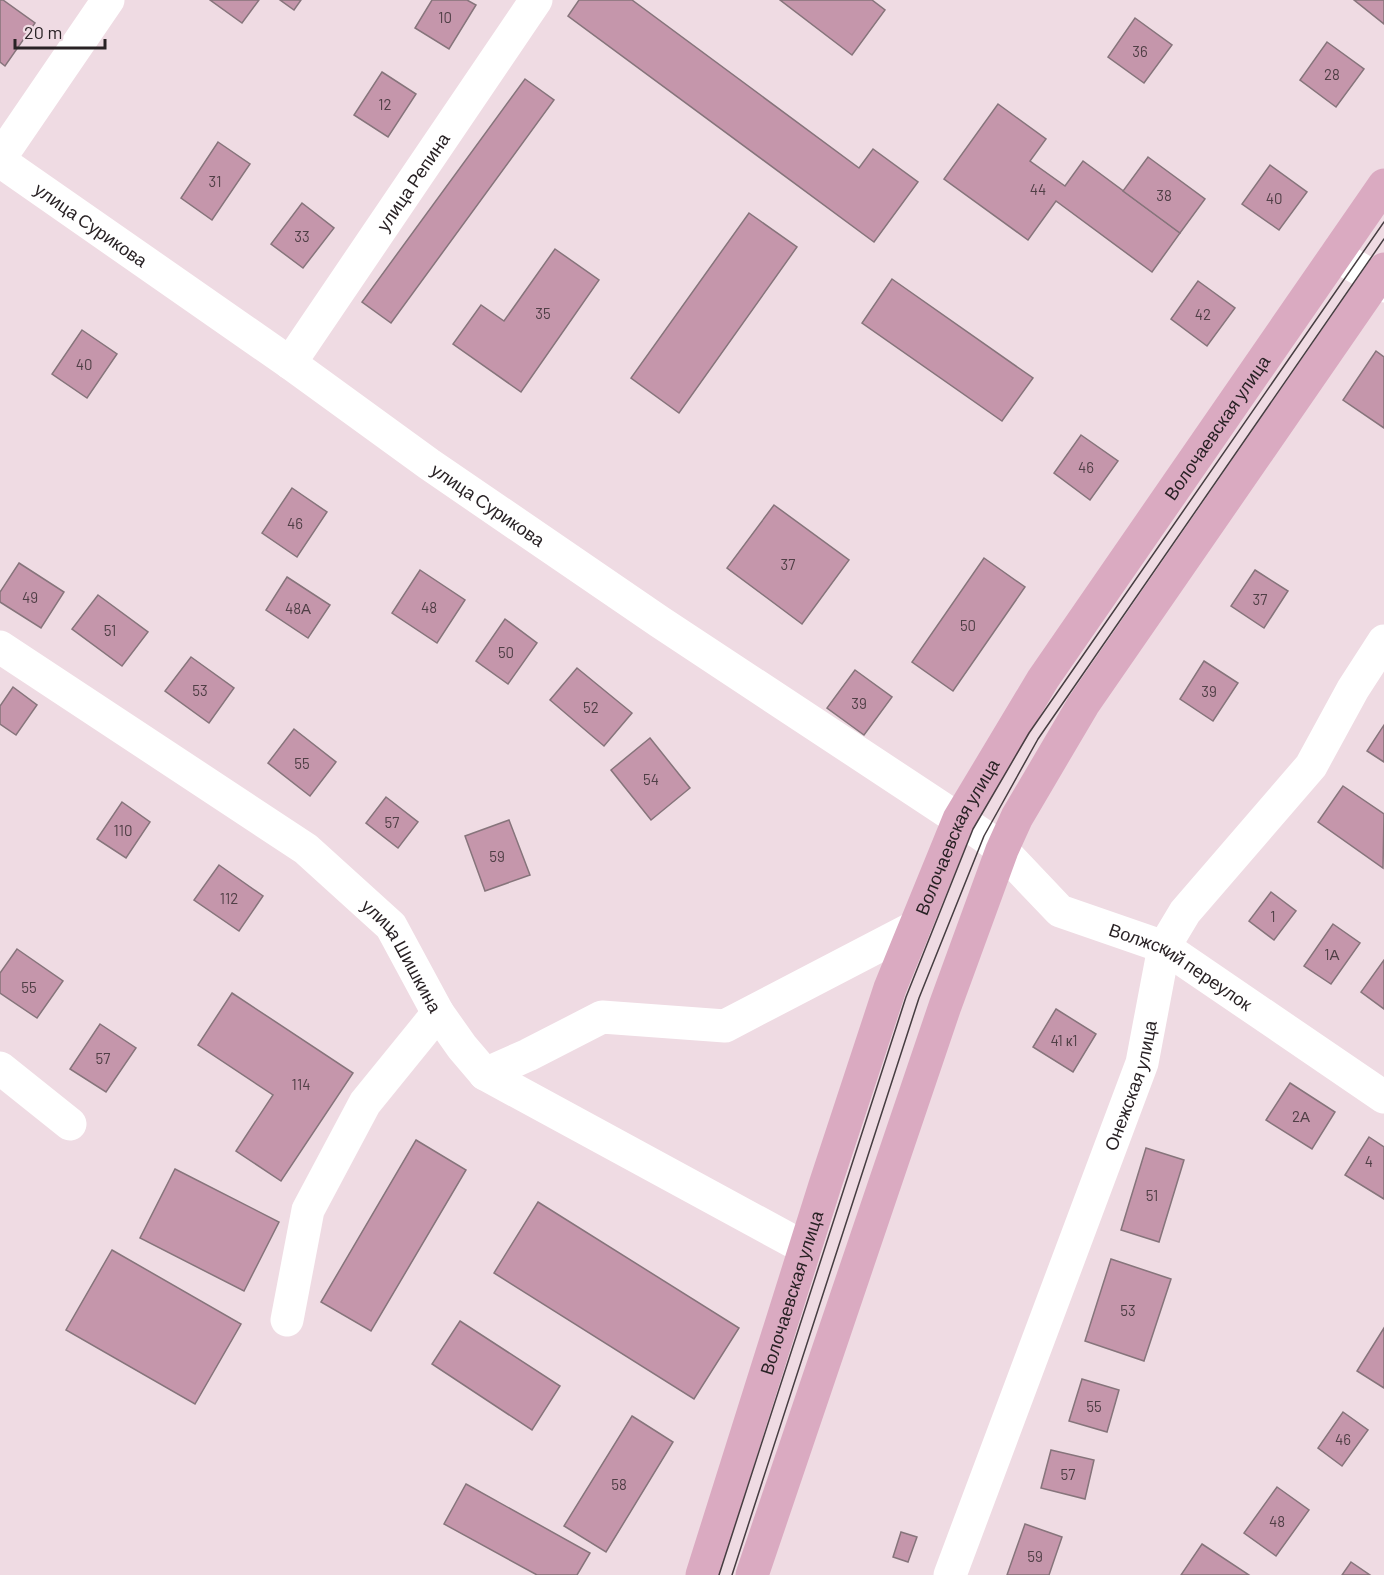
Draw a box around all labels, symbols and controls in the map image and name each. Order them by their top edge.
house number: 10 [438,8,452,26]
scale bar [15,12,105,50]
text: 20 m [24,21,62,43]
house number: 36 [1132,42,1148,60]
house number: 28 [1324,65,1340,83]
house number: 12 [378,95,392,113]
street label: улица Репина [372,127,455,235]
house number: 31 [209,172,221,190]
street label: улица Сурикова [30,178,153,272]
house number: 44 [1030,180,1046,198]
house number: 38 [1156,186,1172,204]
house number: 40 [1266,189,1282,207]
house number: 33 [294,227,310,245]
house number: 35 [535,304,551,322]
house number: 42 [1195,305,1211,323]
street label: Волочаевская улица [1159,350,1275,504]
house number: 40 [76,355,92,373]
street label: улица Сурикова [427,458,550,552]
house number: 46 [1078,458,1094,476]
house number: 46 [287,514,303,532]
house number: 37 [781,555,795,573]
house number: 49 [22,588,38,606]
house number: 37 [1253,590,1267,608]
house number: 48 [421,598,437,616]
house number: 48А [285,599,311,617]
house number: 50 [960,616,976,634]
house number: 51 [104,621,116,639]
house number: 50 [498,643,514,661]
house number: 53 [192,681,208,699]
house number: 39 [1201,682,1217,700]
house number: 39 [851,694,867,712]
house number: 52 [583,698,599,716]
house number: 55 [294,754,310,772]
street label: Волочаевская улица [910,754,1004,918]
house number: 54 [643,770,659,788]
house number: 57 [385,813,399,831]
house number: 110 [113,821,133,839]
house number: 59 [489,847,505,865]
house number: 112 [220,889,238,907]
street label: улица Шишкина [357,894,447,1017]
house number: 1 [1270,907,1276,925]
street label: Волжский переулок [1106,918,1257,1015]
house number: 1А [1324,945,1340,963]
house number: 55 [21,978,37,996]
street label: Онежская улица [1099,1018,1161,1154]
house number: 41 к1 [1051,1031,1077,1049]
house number: 57 [96,1049,110,1067]
house number: 114 [292,1075,310,1093]
house number: 2А [1292,1107,1310,1125]
house number: 4 [1365,1152,1373,1170]
house number: 51 [1146,1186,1158,1204]
street label: Волочаевская улица [755,1207,828,1378]
house number: 53 [1120,1301,1136,1319]
house number: 55 [1086,1397,1102,1415]
house number: 46 [1335,1430,1351,1448]
house number: 57 [1061,1465,1075,1483]
house number: 58 [611,1475,627,1493]
house number: 48 [1269,1512,1285,1530]
house number: 59 [1027,1547,1043,1565]

